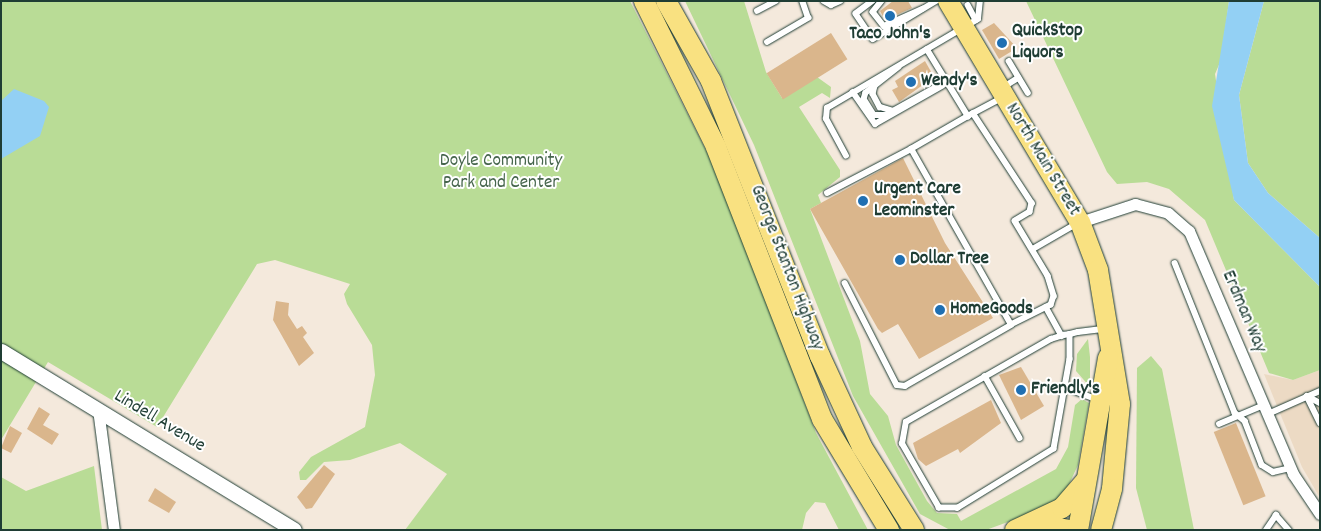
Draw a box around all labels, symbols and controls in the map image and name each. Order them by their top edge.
marker: Taco John's [884,10,896,22]
place label: QuickStop Liquors [1012,21,1083,65]
place label: Taco John's [849,24,931,46]
marker: QuickStop Liquors [996,37,1008,49]
place label: Wendy's [921,71,977,93]
marker: Wendy's [905,76,917,88]
street label: North Main Street [999,99,1085,221]
park label: Doyle Community Park and Center [440,151,562,195]
place label: Urgent Care Leominster [874,179,961,223]
street label: George Stanton Highway [744,182,828,354]
marker: Urgent Care Leominster [856,194,870,208]
place label: Dollar Tree [910,249,989,271]
marker: Dollar Tree [894,254,906,266]
street label: Erdman Way [1215,267,1271,357]
place label: HomeGoods [950,299,1033,321]
marker: HomeGoods [934,304,946,316]
place label: Friendly's [1031,379,1100,401]
marker: Friendly's [1015,384,1027,396]
street label: Lindell Avenue [109,386,209,458]

